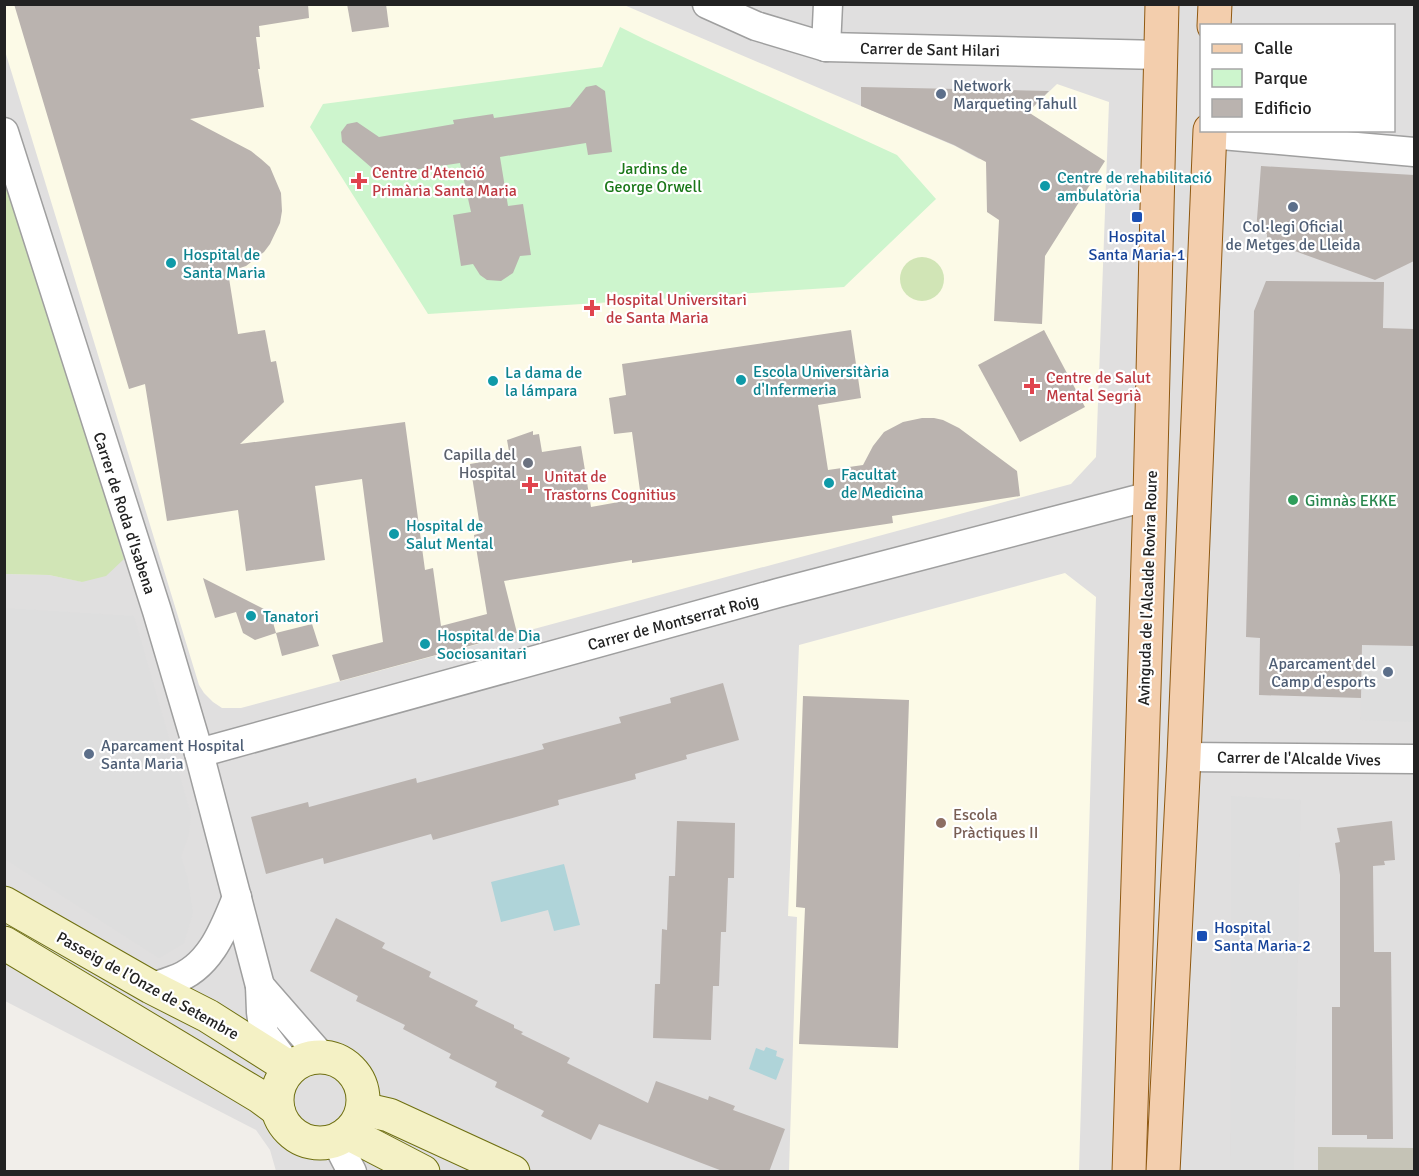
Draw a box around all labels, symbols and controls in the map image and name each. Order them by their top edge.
legend [1200,24,1395,132]
text: Calle [1254,37,1293,59]
street label: Carrer de Sant Hilari [860,39,1000,61]
text: Parque [1254,67,1308,89]
place label: Network Marqueting Tahull [953,76,1078,114]
marker: Network Marqueting Tahull [934,87,948,101]
text: Edificio [1254,97,1312,119]
park label: Jardins de George Orwell [604,159,702,197]
place label: Centre d'Atenció Primària Santa Maria [372,163,517,201]
place label: Centre de rehabilitació ambulatòria [1057,168,1212,206]
marker: Centre d'Atenció Primària Santa Maria [350,172,368,190]
marker: Centre de rehabilitació ambulatòria [1038,179,1052,193]
marker: Col·legi Oficial de Metges de Lleida [1286,200,1300,214]
marker: Hospital Santa Maria-1 [1130,210,1144,224]
place label: Col·legi Oficial de Metges de Lleida [1225,217,1361,255]
place label: Hospital Santa Maria-1 [1089,227,1185,265]
place label: Hospital de Santa Maria [183,245,266,283]
marker: Hospital de Santa Maria [164,256,178,270]
place label: Hospital Universitari de Santa Maria [606,290,747,328]
marker: Hospital Universitari de Santa Maria [583,299,601,317]
place label: Escola Universitària d'Infermeria [753,362,889,400]
place label: La dama de la lámpara [505,363,582,401]
place label: Centre de Salut Mental Segrià [1046,368,1151,406]
marker: Escola Universitària d'Infermeria [734,373,748,387]
marker: La dama de la lámpara [486,374,500,388]
marker: Centre de Salut Mental Segrià [1023,377,1041,395]
street label: Carrer de Roda d'Isabena [88,430,160,597]
place label: Capilla del Hospital [443,445,516,483]
marker: Capilla del Hospital [521,456,535,470]
place label: Facultat de Medicina [841,465,924,503]
place label: Unitat de Trastorns Cognitius [544,467,676,505]
street label: Avinguda de l'Alcalde Rovira Roure [1134,470,1162,706]
marker: Unitat de Trastorns Cognitius [521,476,539,494]
marker: Facultat de Medicina [822,476,836,490]
place label: Gimnàs EKKE [1305,491,1397,511]
marker: Gimnàs EKKE [1286,493,1300,507]
place label: Hospital de Salut Mental [406,516,494,554]
marker: Hospital de Salut Mental [387,527,401,541]
street label: Carrer de Montserrat Roig [585,590,761,655]
place label: Tanatori [263,607,319,627]
marker: Tanatori [244,609,258,623]
place label: Hospital de Dia Sociosanitari [437,626,541,664]
marker: Hospital de Dia Sociosanitari [418,637,432,651]
place label: Aparcament del Camp d'esports [1269,654,1376,692]
marker: Aparcament del Camp d'esports [1381,665,1395,679]
place label: Aparcament Hospital Santa Maria [101,736,245,774]
marker: Aparcament Hospital Santa Maria [82,747,96,761]
street label: Carrer de l'Alcalde Vives [1217,748,1381,770]
place label: Escola Pràctiques II [953,805,1038,843]
marker: Escola Pràctiques II [934,816,948,830]
place label: Hospital Santa Maria-2 [1214,918,1311,956]
street label: Passeig de l'Onze de Setembre [53,927,242,1044]
marker: Hospital Santa Maria-2 [1195,929,1209,943]

